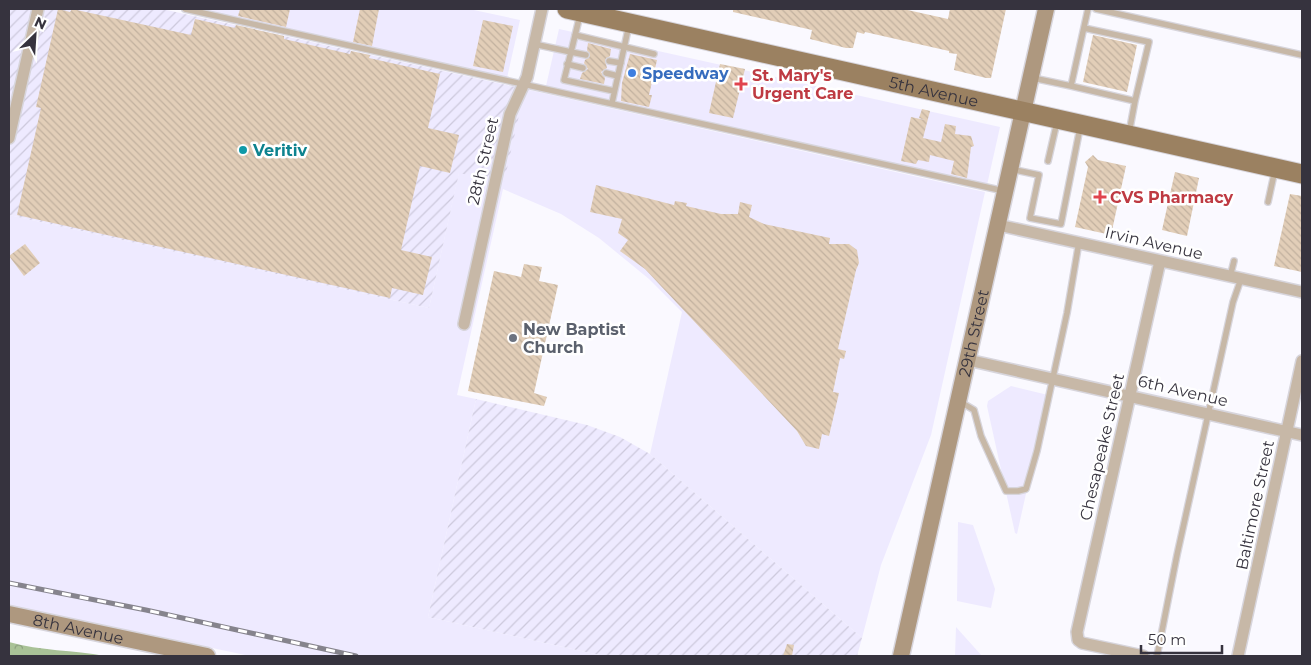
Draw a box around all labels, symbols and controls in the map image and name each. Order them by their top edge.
north arrow [10,10,60,60]
text: N [32,13,49,34]
place label: Speedway [642,64,729,83]
place label: St. Mary's Urgent Care [752,66,853,103]
marker: Speedway [626,67,638,79]
street label: 5th Avenue [887,72,980,111]
marker: St. Mary's Urgent Care [734,77,748,91]
street label: 28th Street [464,115,502,207]
place label: Veritiv [252,141,308,160]
marker: Veritiv [237,144,249,156]
place label: CVS Pharmacy [1110,188,1234,207]
marker: CVS Pharmacy [1094,191,1106,203]
street label: Irvin Avenue [1103,223,1205,263]
street label: 29th Street [954,287,992,378]
place label: New Baptist Church [523,320,626,357]
marker: New Baptist Church [507,332,519,344]
street label: Chesapeake Street [1076,371,1128,522]
street label: 6th Avenue [1136,371,1230,411]
street label: Baltimore Street [1232,438,1278,571]
street label: 8th Avenue [31,610,126,648]
scale bar [1141,622,1222,654]
text: 50 m [1148,630,1186,649]

